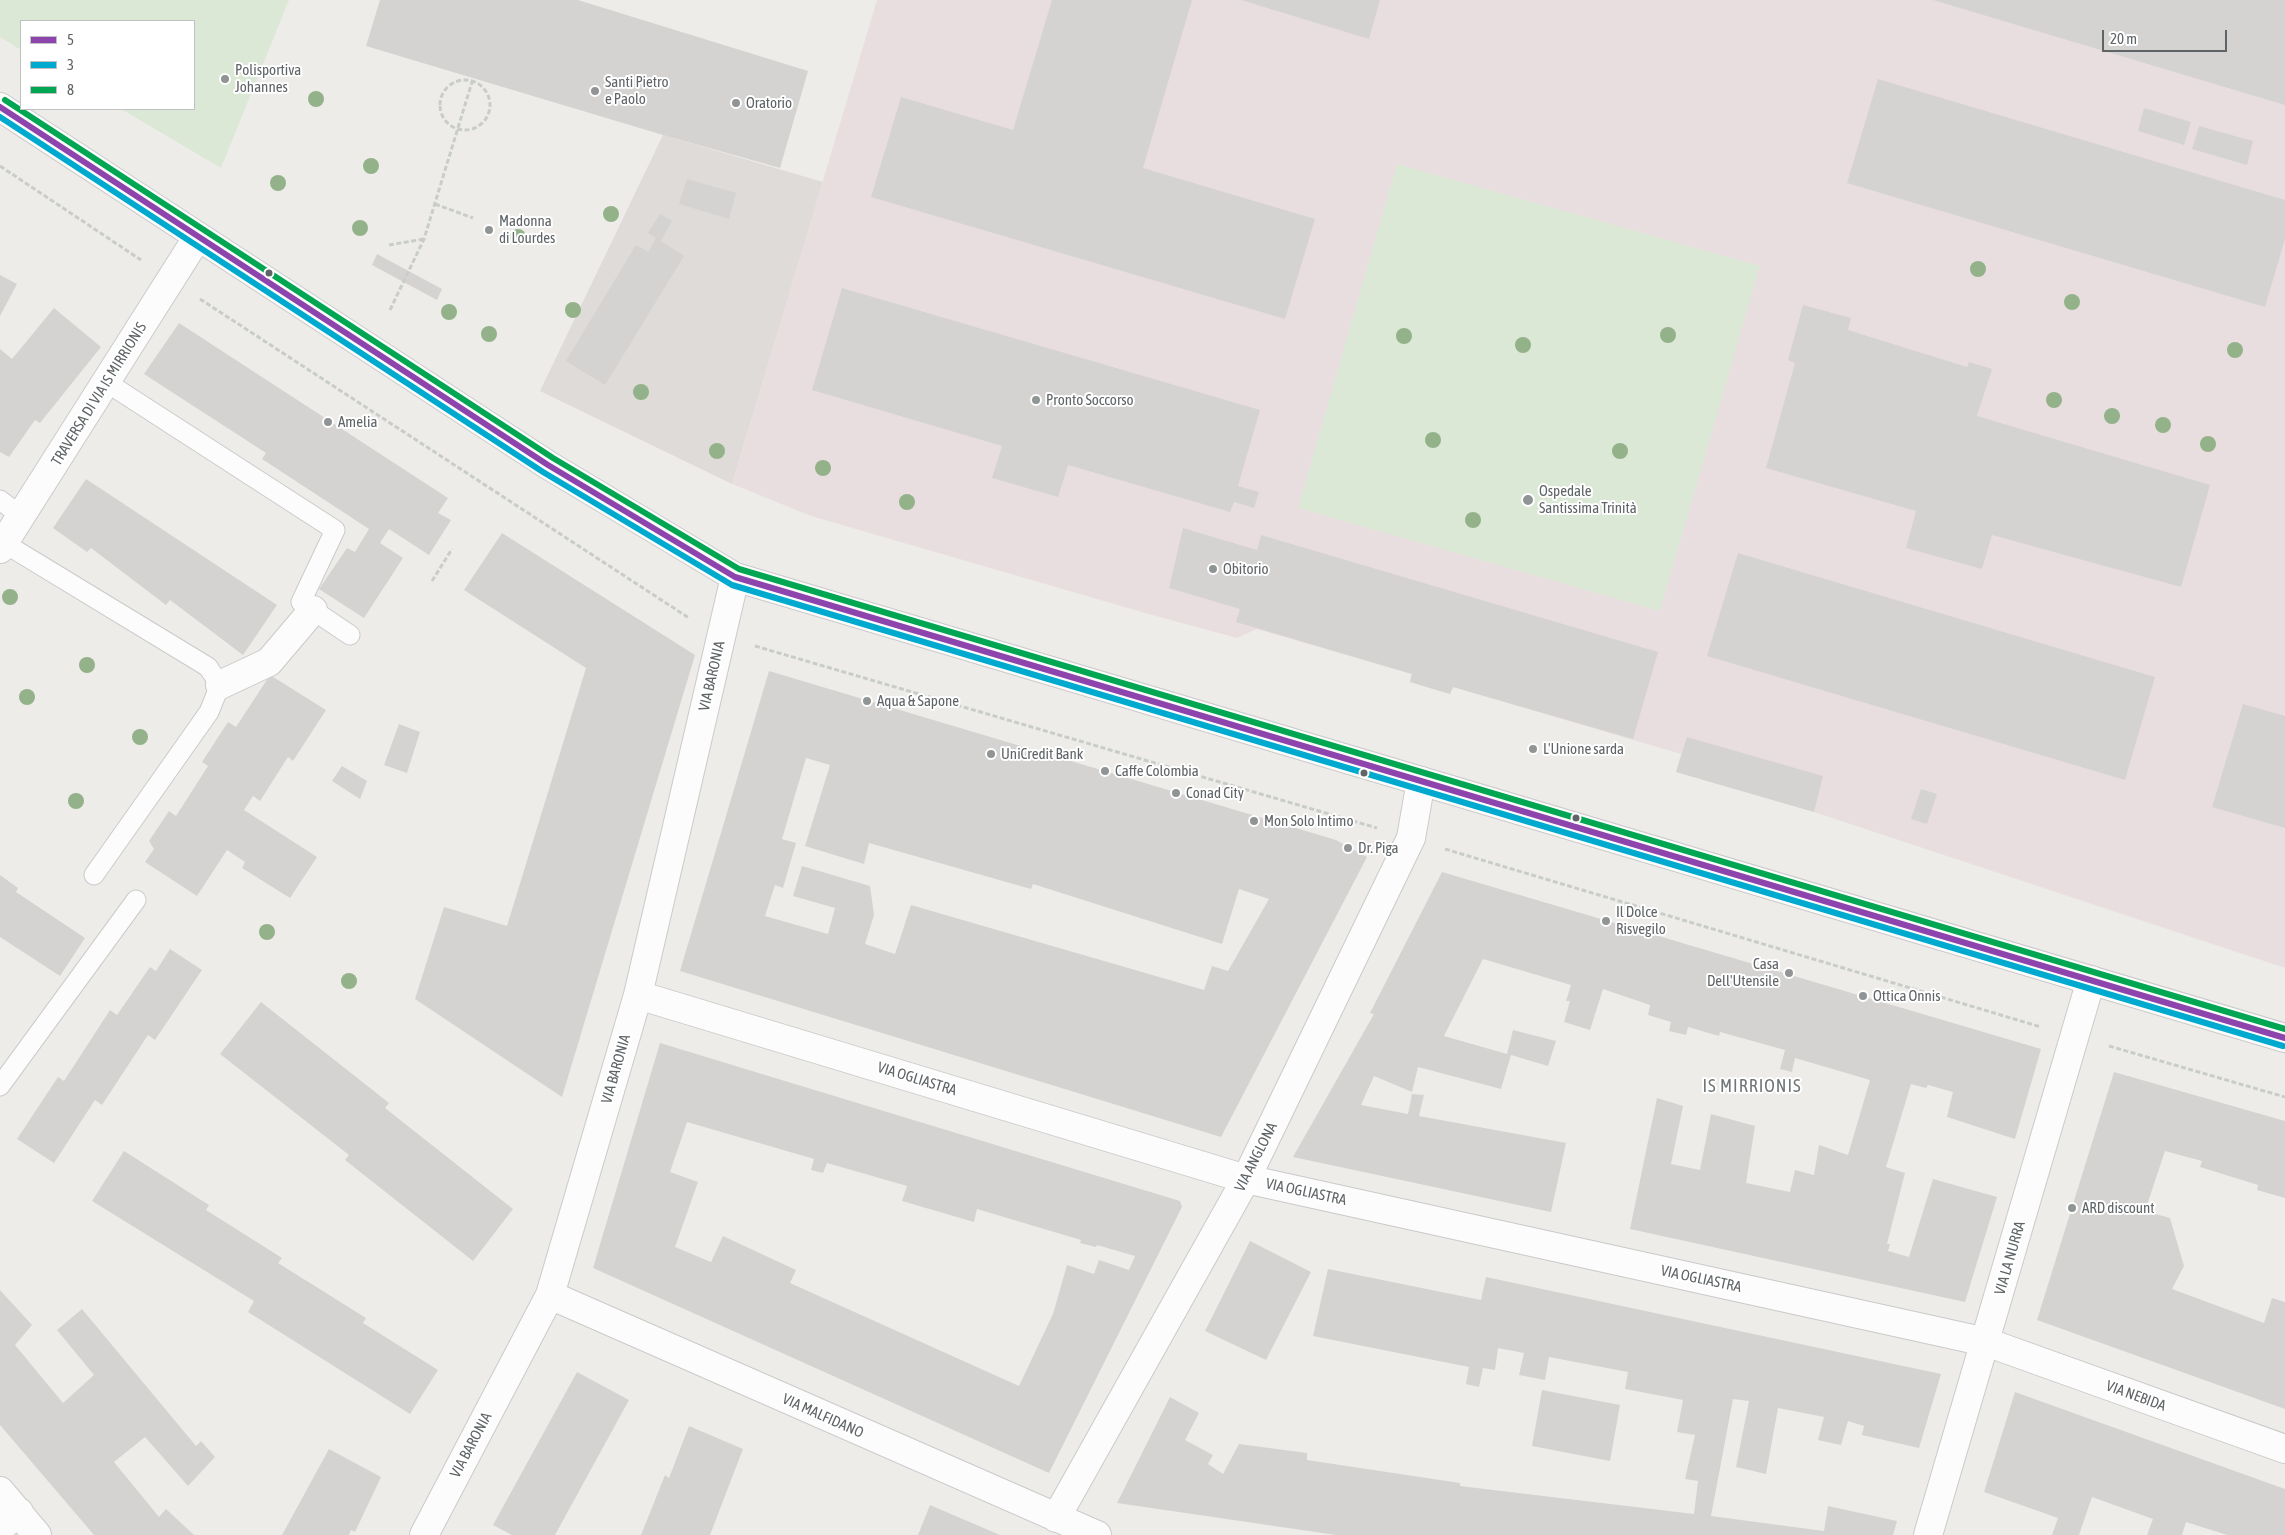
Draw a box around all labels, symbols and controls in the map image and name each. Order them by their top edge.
legend [20,20,195,110]
scale bar [2105,20,2230,52]
text: 20 m [2110,30,2137,47]
text: 5 [67,31,74,48]
text: 3 [67,56,74,73]
place label: Polisportiva Johannes [235,61,301,96]
marker: Polisportiva Johannes [219,73,231,85]
place label: Santi Pietro e Paolo [605,73,668,108]
text: 8 [67,81,74,98]
marker: Santi Pietro e Paolo [589,85,601,97]
place label: Oratorio [746,94,792,112]
marker: Oratorio [730,97,742,109]
place label: Madonna di Lourdes [499,212,555,247]
marker: Madonna di Lourdes [483,224,495,236]
unlabelled marker [264,268,274,278]
street label: TRAVERSA DI VIA IS MIRRIONIS [48,319,150,469]
place label: Pronto Soccorso [1046,391,1134,409]
marker: Pronto Soccorso [1030,394,1042,406]
place label: Amelia [338,413,377,431]
marker: Amelia [322,416,334,428]
place label: Ospedale Santissima Trinità [1539,482,1637,517]
marker: Ospedale Santissima Trinità [1521,493,1535,507]
place label: Obitorio [1223,560,1268,578]
marker: Obitorio [1207,563,1219,575]
street label: VIA BARONIA [695,639,729,713]
place label: Aqua & Sapone [877,692,959,710]
marker: Aqua & Sapone [861,695,873,707]
place label: L'Unione sarda [1543,740,1624,758]
marker: L'Unione sarda [1527,743,1539,755]
place label: UniCredit Bank [1001,745,1083,763]
marker: UniCredit Bank [985,748,997,760]
place label: Caffe Colombia [1115,762,1199,780]
marker: Caffe Colombia [1099,765,1111,777]
unlabelled marker [1359,768,1369,778]
place label: Conad City [1186,784,1244,802]
marker: Conad City [1170,787,1182,799]
place label: Mon Solo Intimo [1264,812,1353,830]
unlabelled marker [1571,813,1581,823]
marker: Mon Solo Intimo [1248,815,1260,827]
place label: Dr. Piga [1358,839,1399,857]
marker: Dr. Piga [1342,842,1354,854]
place label: Il Dolce Risvegilo [1616,903,1666,938]
marker: Il Dolce Risvegilo [1600,915,1612,927]
place label: Casa Dell'Utensile [1707,955,1779,990]
marker: Casa Dell'Utensile [1783,967,1795,979]
place label: Ottica Onnis [1873,987,1940,1005]
marker: Ottica Onnis [1857,990,1869,1002]
street label: VIA BARONIA [598,1032,634,1106]
street label: VIA OGLIASTRA [875,1058,959,1100]
district label: IS MIRRIONIS [1701,1075,1803,1097]
street label: VIA ANGLONA [1231,1119,1281,1195]
street label: VIA OGLIASTRA [1264,1175,1348,1209]
place label: ARD discount [2082,1199,2155,1217]
marker: ARD discount [2066,1202,2078,1214]
street label: VIA LA NURRA [1991,1219,2029,1297]
street label: VIA OGLIASTRA [1659,1262,1743,1296]
street label: VIA NEBIDA [2104,1377,2168,1415]
street label: VIA MALFIDANO [780,1390,866,1442]
street label: VIA BARONIA [446,1409,496,1481]

